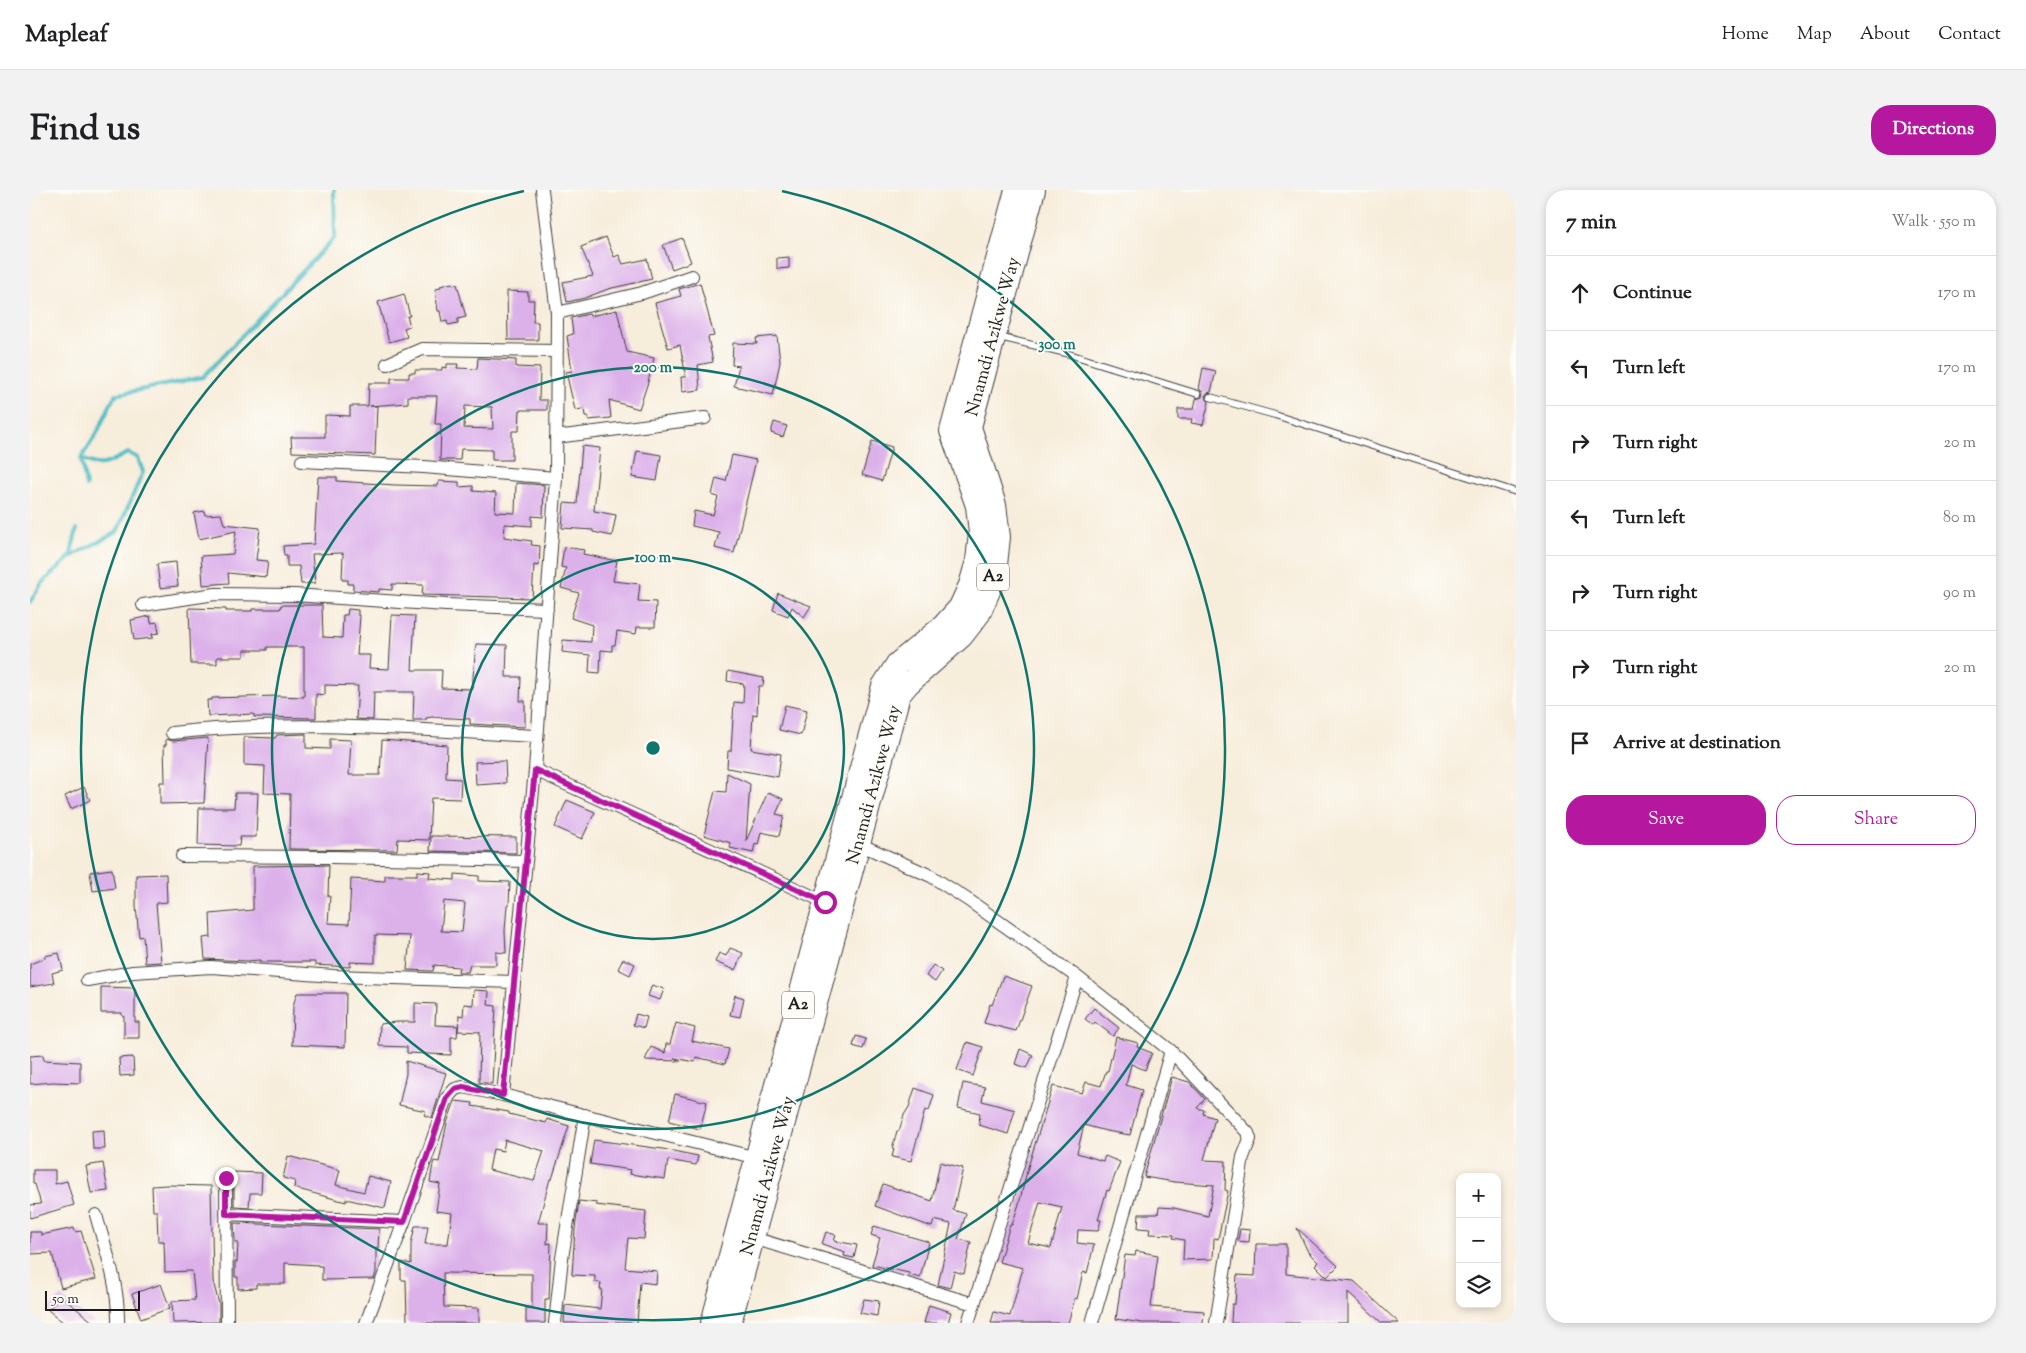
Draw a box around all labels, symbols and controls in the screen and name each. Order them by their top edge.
text: Mapleaf [25,18,108,52]
text: Home [1722,22,1769,48]
text: Map [1797,22,1832,48]
text: About [1860,22,1910,48]
text: Contact [1938,22,2001,48]
text: Find us [30,105,140,156]
button: Directions [1871,105,1996,155]
text: 7 min [1566,208,1617,238]
text: Walk · 550 m [1891,211,1976,234]
street label: Nnamdi Azikwe Way [960,254,1028,420]
icon: ahead [1566,279,1594,307]
text: Continue [1613,280,1692,307]
text: 170 m [1938,282,1976,305]
text: 300 m [1038,335,1076,356]
icon: left [1566,354,1594,382]
text: Turn left [1613,355,1685,382]
text: 170 m [1938,357,1976,380]
text: 200 m [634,358,673,379]
icon: right [1566,429,1594,457]
text: Turn right [1613,430,1697,457]
text: 20 m [1943,432,1976,455]
icon: left [1566,504,1594,532]
text: Turn left [1613,505,1685,532]
text: 80 m [1943,507,1976,530]
text: 100 m [635,548,672,569]
road number: A2 [977,564,1009,591]
icon: right [1566,579,1594,607]
text: Turn right [1613,580,1697,607]
text: 90 m [1943,582,1976,605]
icon: right [1566,654,1594,682]
text: Turn right [1613,655,1697,682]
text: 20 m [1943,657,1976,680]
street label: Nnamdi Azikwe Way [841,702,909,868]
icon: arrive [1566,729,1594,757]
text: Arrive at destination [1613,730,1781,757]
centre of rings [644,739,662,757]
button: Save [1566,795,1766,845]
button: Share [1776,795,1976,845]
route start [814,891,837,914]
road number: A2 [782,992,814,1018]
street label: Nnamdi Azikwe Way [735,1093,803,1259]
route end [215,1167,238,1190]
map controls [1456,1173,1501,1308]
button: + [1456,1173,1501,1218]
button: − [1456,1218,1501,1263]
button: layers [1456,1263,1501,1308]
scale bar [45,1288,140,1311]
text: 50 m [52,1290,79,1310]

